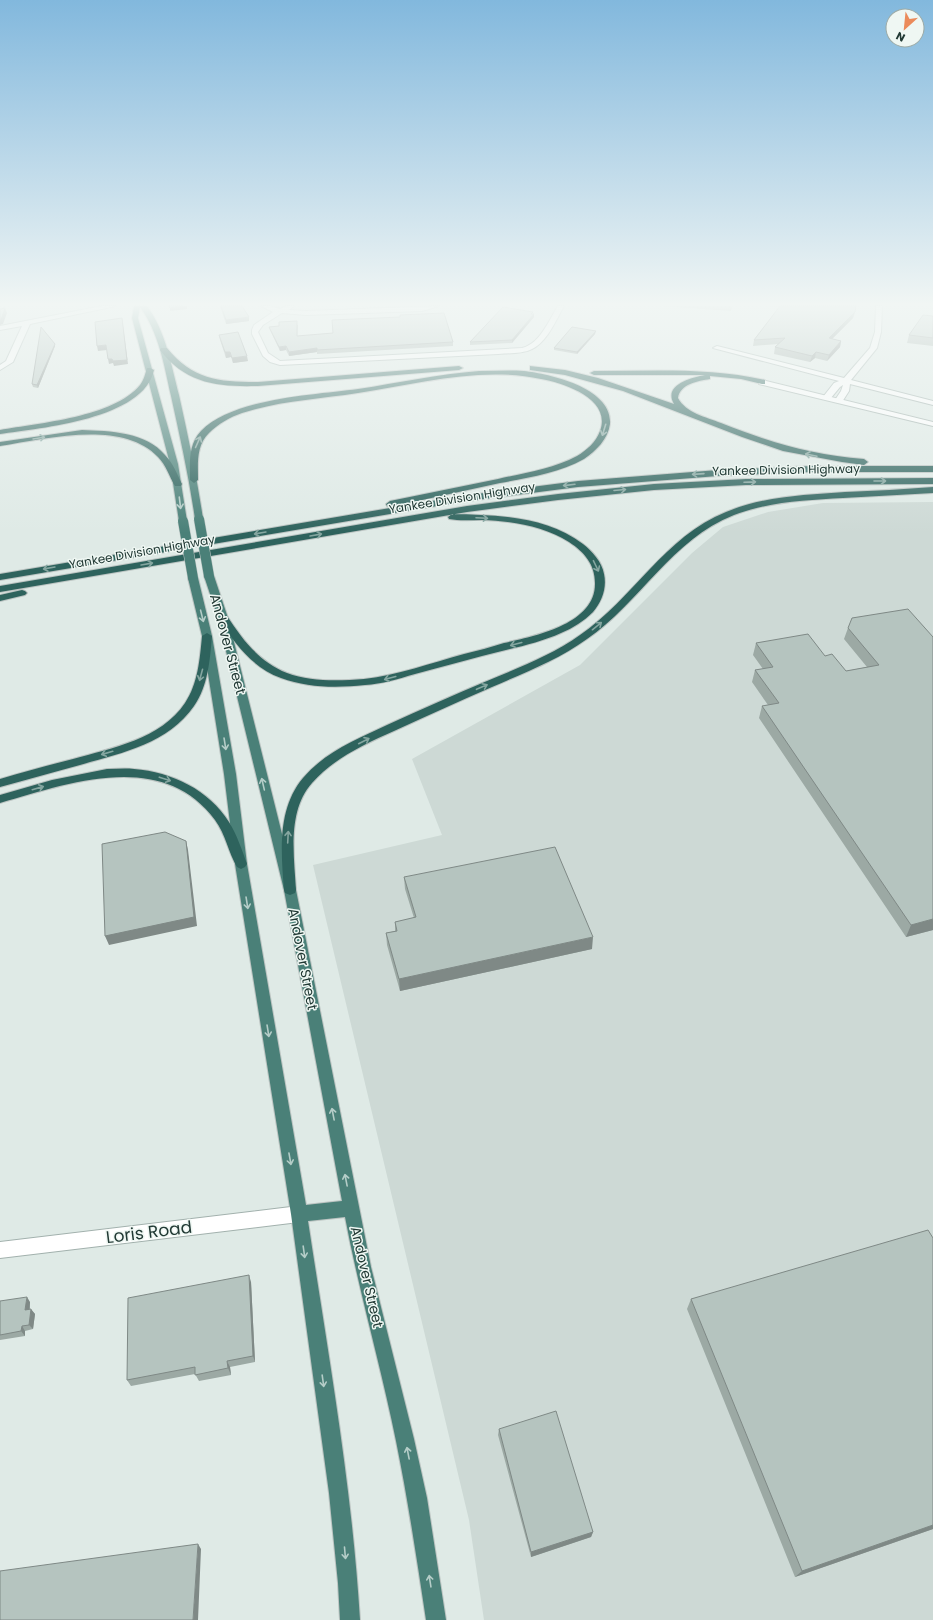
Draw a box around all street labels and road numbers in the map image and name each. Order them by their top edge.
street label: Yankee Division Highway [712,460,860,479]
street label: Yankee Division Highway [388,478,536,517]
street label: Yankee Division Highway [68,530,216,573]
street label: Andover Street [205,592,251,696]
street label: Andover Street [283,906,323,1012]
street label: Loris Road [105,1215,193,1249]
street label: Andover Street [346,1224,388,1330]

